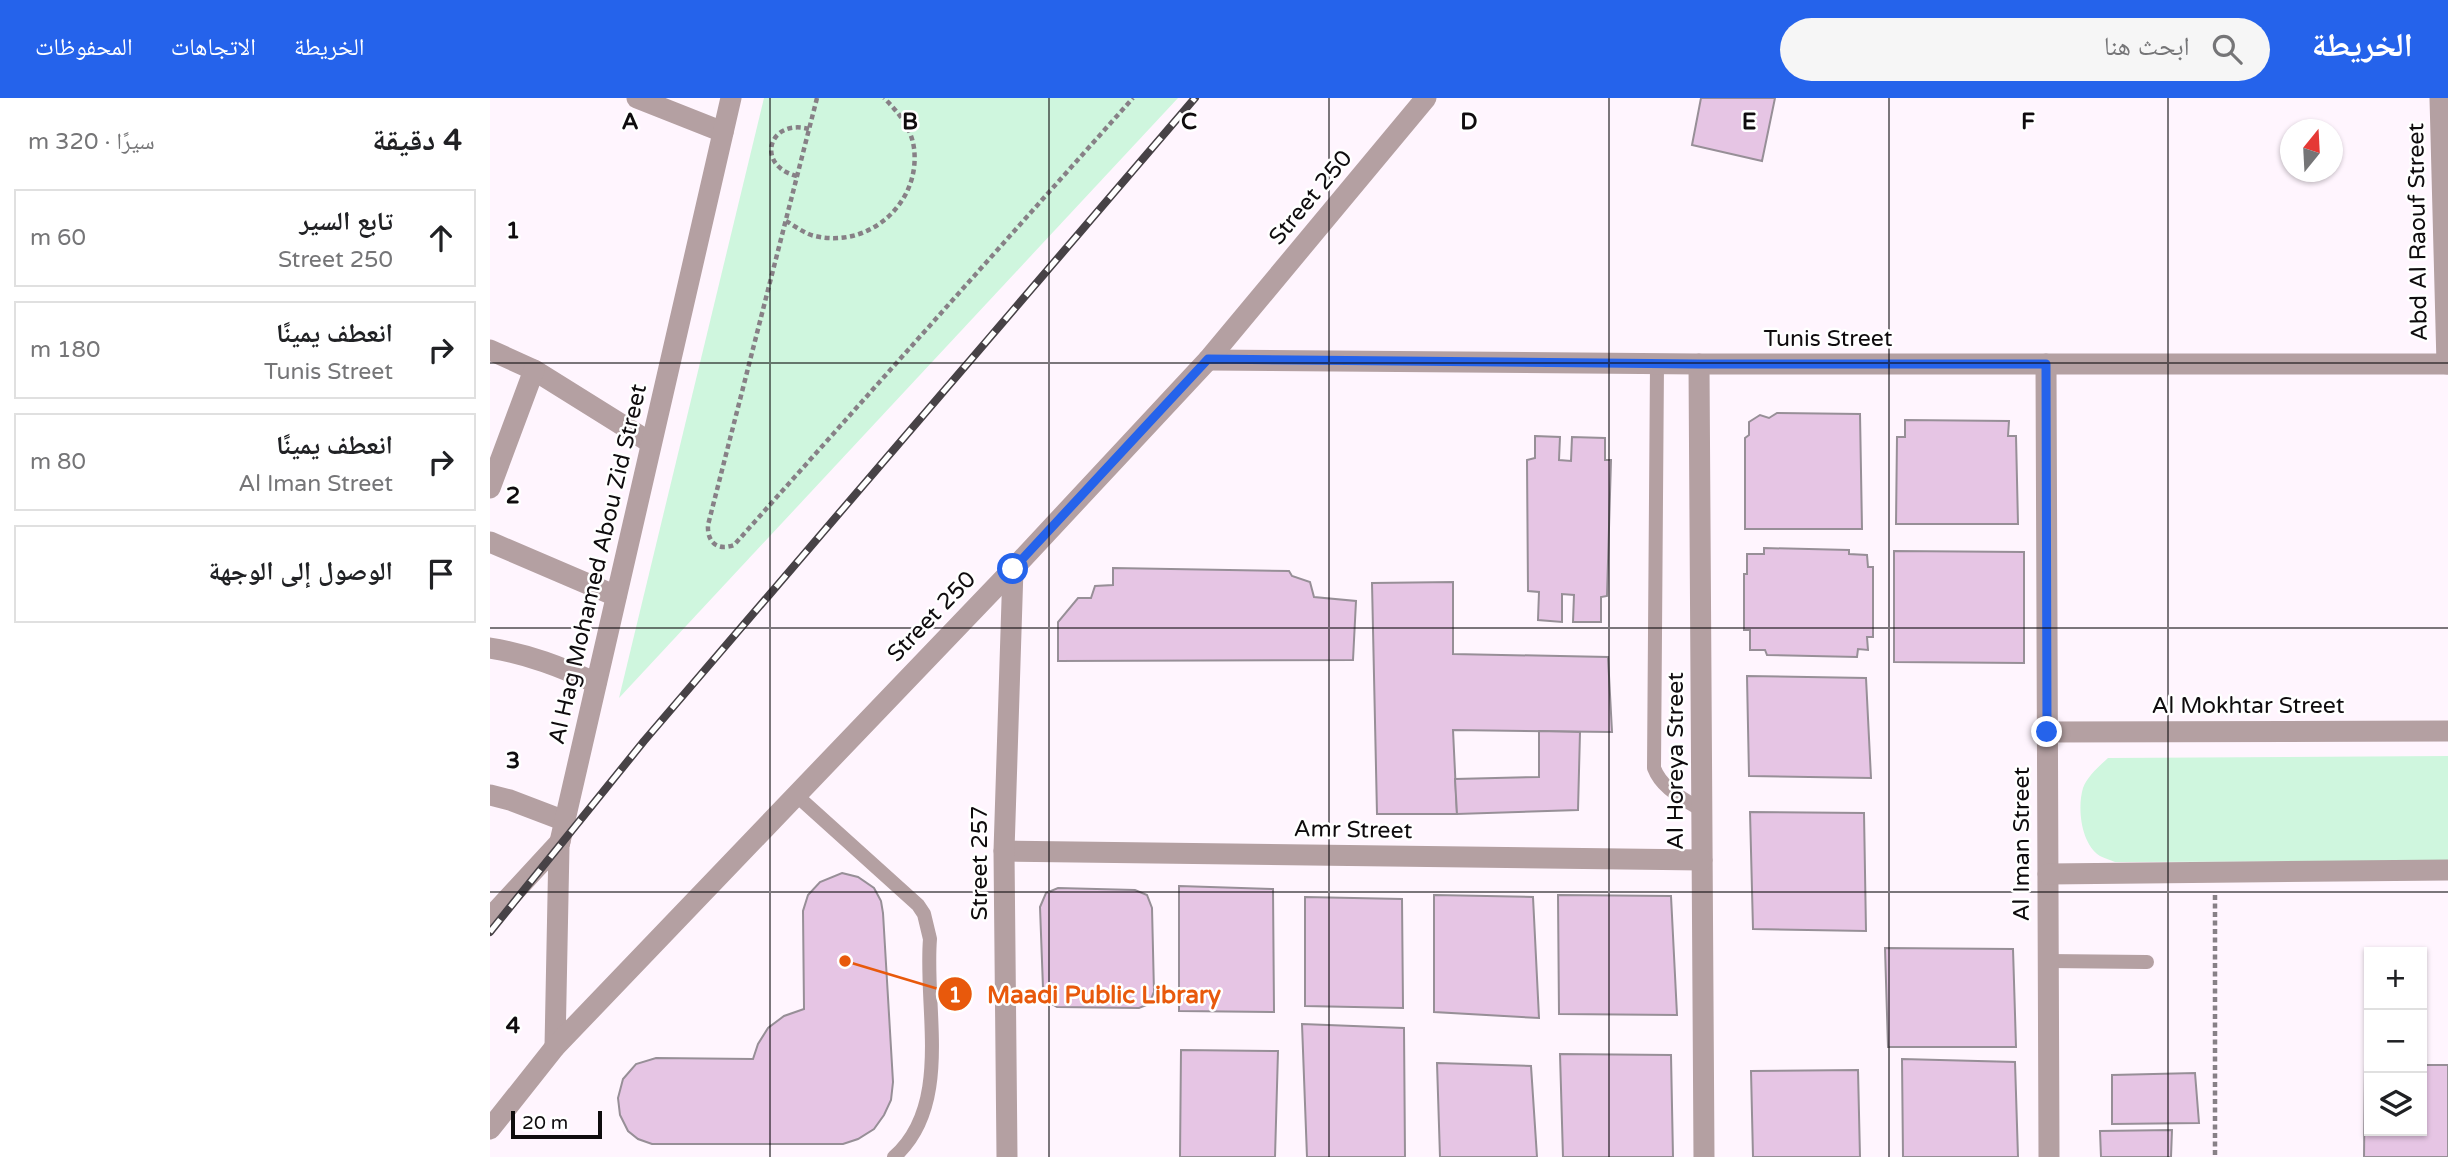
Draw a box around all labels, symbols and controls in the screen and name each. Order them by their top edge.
search box [1780,18,2270,81]
text: الخريطة [2312,26,2413,65]
icon: search [2208,30,2246,68]
text: ابحث هنا [2104,31,2190,62]
text: المحفوظات [35,33,133,62]
text: الاتجاهات [171,33,256,62]
text: الخريطة [294,33,365,62]
text: A [621,108,639,136]
text: B [902,108,918,136]
text: C [1181,108,1197,136]
text: D [1460,108,1478,136]
text: E [1742,108,1756,136]
text: F [2021,108,2035,136]
north arrow [2280,119,2343,182]
text: 4 دقيقة [372,122,462,159]
street label: Abd Al Raouf Street [2402,122,2434,341]
text: سيرًا · 320 m [28,128,155,156]
street label: Street 250 [1263,145,1358,251]
text: تابع السير [300,206,393,237]
text: 1 [506,217,520,245]
icon: ahead [422,219,460,257]
text: 60 m [30,224,86,252]
text: Street 250 [278,246,393,274]
text: انعطف يمينًا [276,318,393,349]
street label: Tunis Street [1763,325,1893,353]
icon: right [422,331,460,369]
text: 180 m [30,336,100,364]
text: Tunis Street [264,358,393,386]
street label: Al Hag Mohamed Abou Zid Street [543,381,653,747]
text: انعطف يمينًا [276,430,393,461]
icon: right [422,443,460,481]
text: 80 m [30,448,86,476]
text: Al Iman Street [238,470,393,498]
text: 2 [506,482,520,510]
route start [997,553,1028,584]
icon: arrive [422,555,460,593]
text: الوصول إلى الوجهة [209,556,393,587]
street label: Street 250 [882,566,982,668]
street label: Al Horeya Street [1662,672,1690,850]
street label: Al Mokhtar Street [2151,692,2345,720]
route end [2031,716,2062,747]
text: 3 [506,747,520,775]
street label: Al Iman Street [2008,766,2036,921]
street label: Street 257 [966,805,994,921]
street label: Amr Street [1293,815,1413,845]
map controls [2364,947,2427,1136]
button: + [2364,947,2427,1010]
callout: Maadi Public Library [938,972,1235,1017]
text: Maadi Public Library [987,981,1221,1010]
text: 1 [948,983,962,1008]
button: − [2364,1010,2427,1073]
text: 4 [506,1012,521,1040]
button: layers [2364,1073,2427,1136]
scale bar [511,1108,602,1140]
text: 20 m [522,1112,568,1134]

